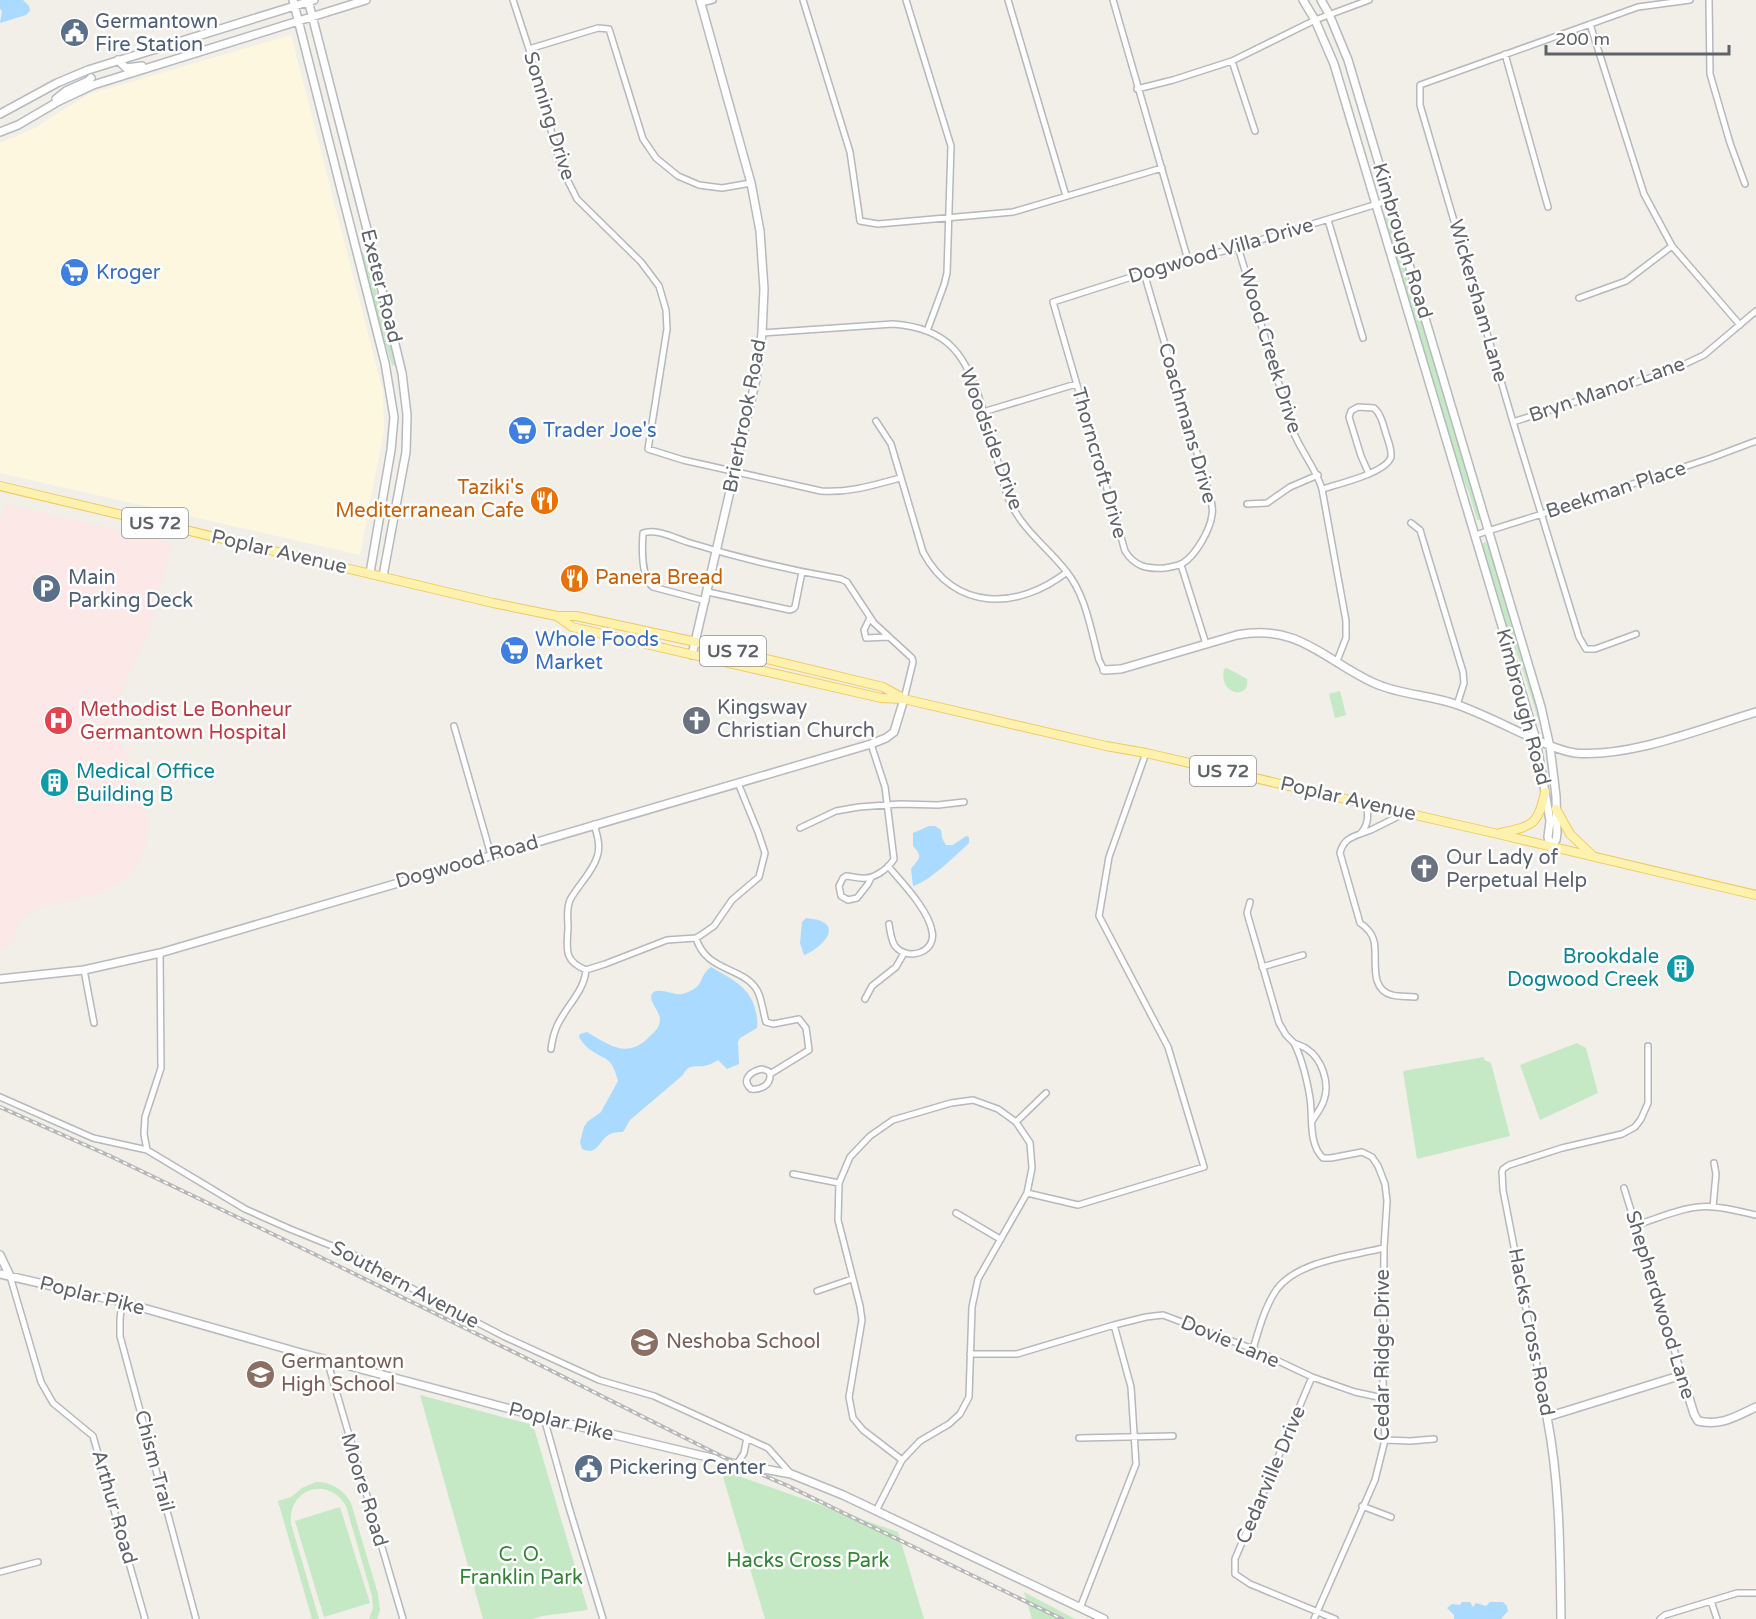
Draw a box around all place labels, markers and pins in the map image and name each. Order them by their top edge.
place label: Germantown Fire Station [95,10,218,57]
public building icon: Germantown Fire Station [58,17,90,49]
supermarket icon: Kroger [59,257,91,289]
place label: Kroger [96,261,161,285]
supermarket icon: Trader Joe's [506,415,538,447]
place label: Trader Joe's [543,419,657,443]
place label: Taziki's Mediterranean Cafe [335,476,524,523]
restaurant icon: Taziki's Mediterranean Cafe [529,484,561,516]
restaurant icon: Panera Bread [558,562,590,594]
place label: Main Parking Deck [68,566,193,613]
place label: Panera Bread [595,566,723,590]
parking icon: Main Parking Deck [31,573,63,605]
place label: Whole Foods Market [535,628,659,675]
supermarket icon: Whole Foods Market [498,635,530,667]
place label: Kingsway Christian Church [717,696,875,743]
place label: Methodist Le Bonheur Germantown Hospital [80,698,292,745]
church icon: Kingsway Christian Church [680,704,712,736]
hospital icon: Methodist Le Bonheur Germantown Hospital [43,705,75,737]
place label: Medical Office Building B [76,760,215,807]
building icon: Medical Office Building B [39,767,71,799]
place label: Our Lady of Perpetual Help [1446,846,1587,893]
church icon: Our Lady of Perpetual Help [1409,853,1441,885]
place label: Brookdale Dogwood Creek [1507,945,1659,992]
building icon: Brookdale Dogwood Creek [1664,952,1696,984]
school or university icon: Neshoba School [629,1326,661,1358]
place label: Neshoba School [666,1330,821,1354]
place label: Germantown High School [281,1350,404,1397]
school or university icon: Germantown High School [244,1358,276,1390]
public building icon: Pickering Center [572,1452,604,1484]
place label: Pickering Center [609,1456,766,1480]

